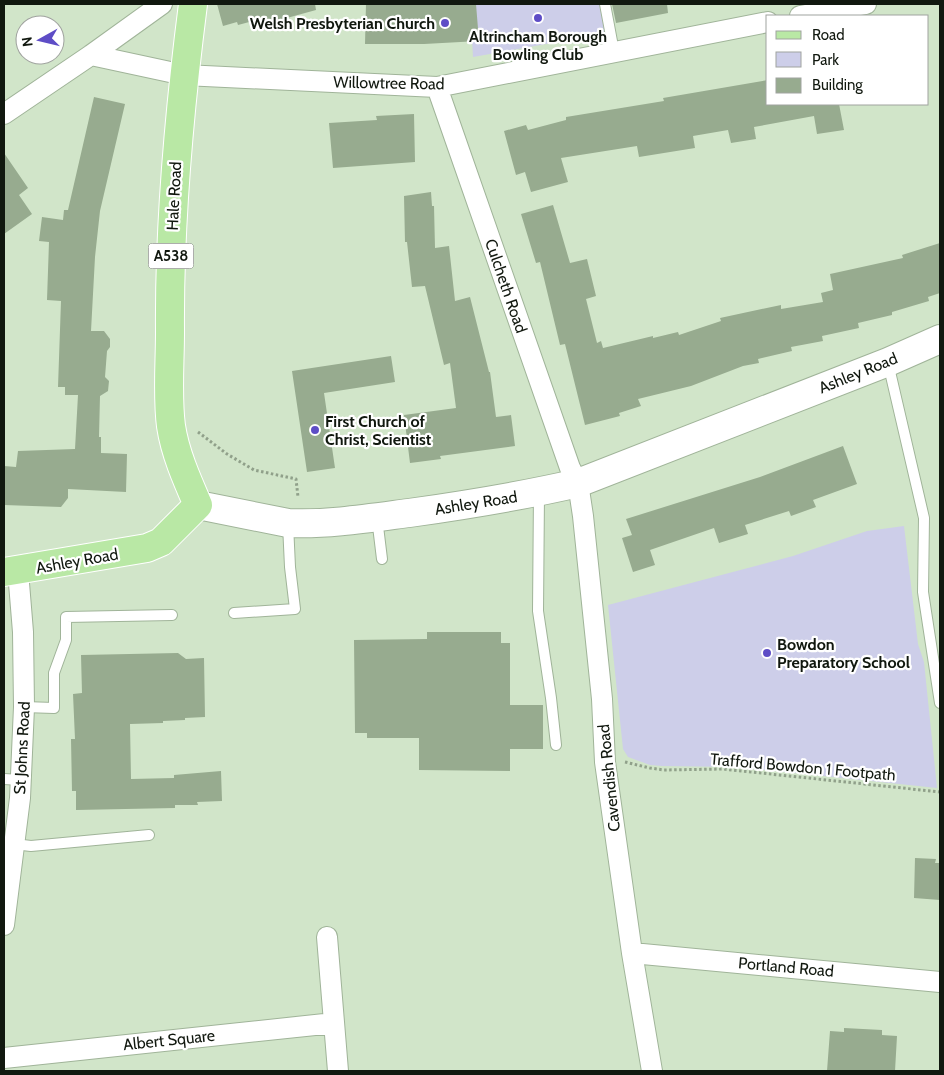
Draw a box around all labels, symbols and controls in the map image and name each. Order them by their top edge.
marker: Altrincham Borough Bowling Club [532,12,544,24]
place label: Welsh Presbyterian Church [250,14,435,33]
north arrow [15,15,65,65]
legend [766,15,929,105]
marker: Welsh Presbyterian Church [439,17,451,29]
text: Road [812,26,845,44]
place label: Altrincham Borough Bowling Club [469,27,607,64]
text: N [18,36,37,48]
text: Park [812,51,839,69]
street label: Willowtree Road [333,73,445,93]
text: Building [812,76,863,94]
street label: Hale Road [163,161,185,231]
street label: Culcheth Road [481,236,531,336]
road number: A538 [148,244,194,268]
street label: Ashley Road [816,349,900,397]
place label: First Church of Christ, Scientist [325,412,432,449]
marker: First Church of Christ, Scientist [309,424,321,436]
street label: Ashley Road [433,487,519,519]
street label: Ashley Road [34,544,120,578]
place label: Bowdon Preparatory School [777,635,910,672]
marker: Bowdon Preparatory School [761,647,773,659]
street label: St Johns Road [10,701,34,795]
street label: Cavendish Road [594,723,624,833]
street label: Trafford Bowdon 1 Footpath [709,749,897,785]
street label: Portland Road [737,953,835,981]
street label: Albert Square [122,1026,216,1054]

